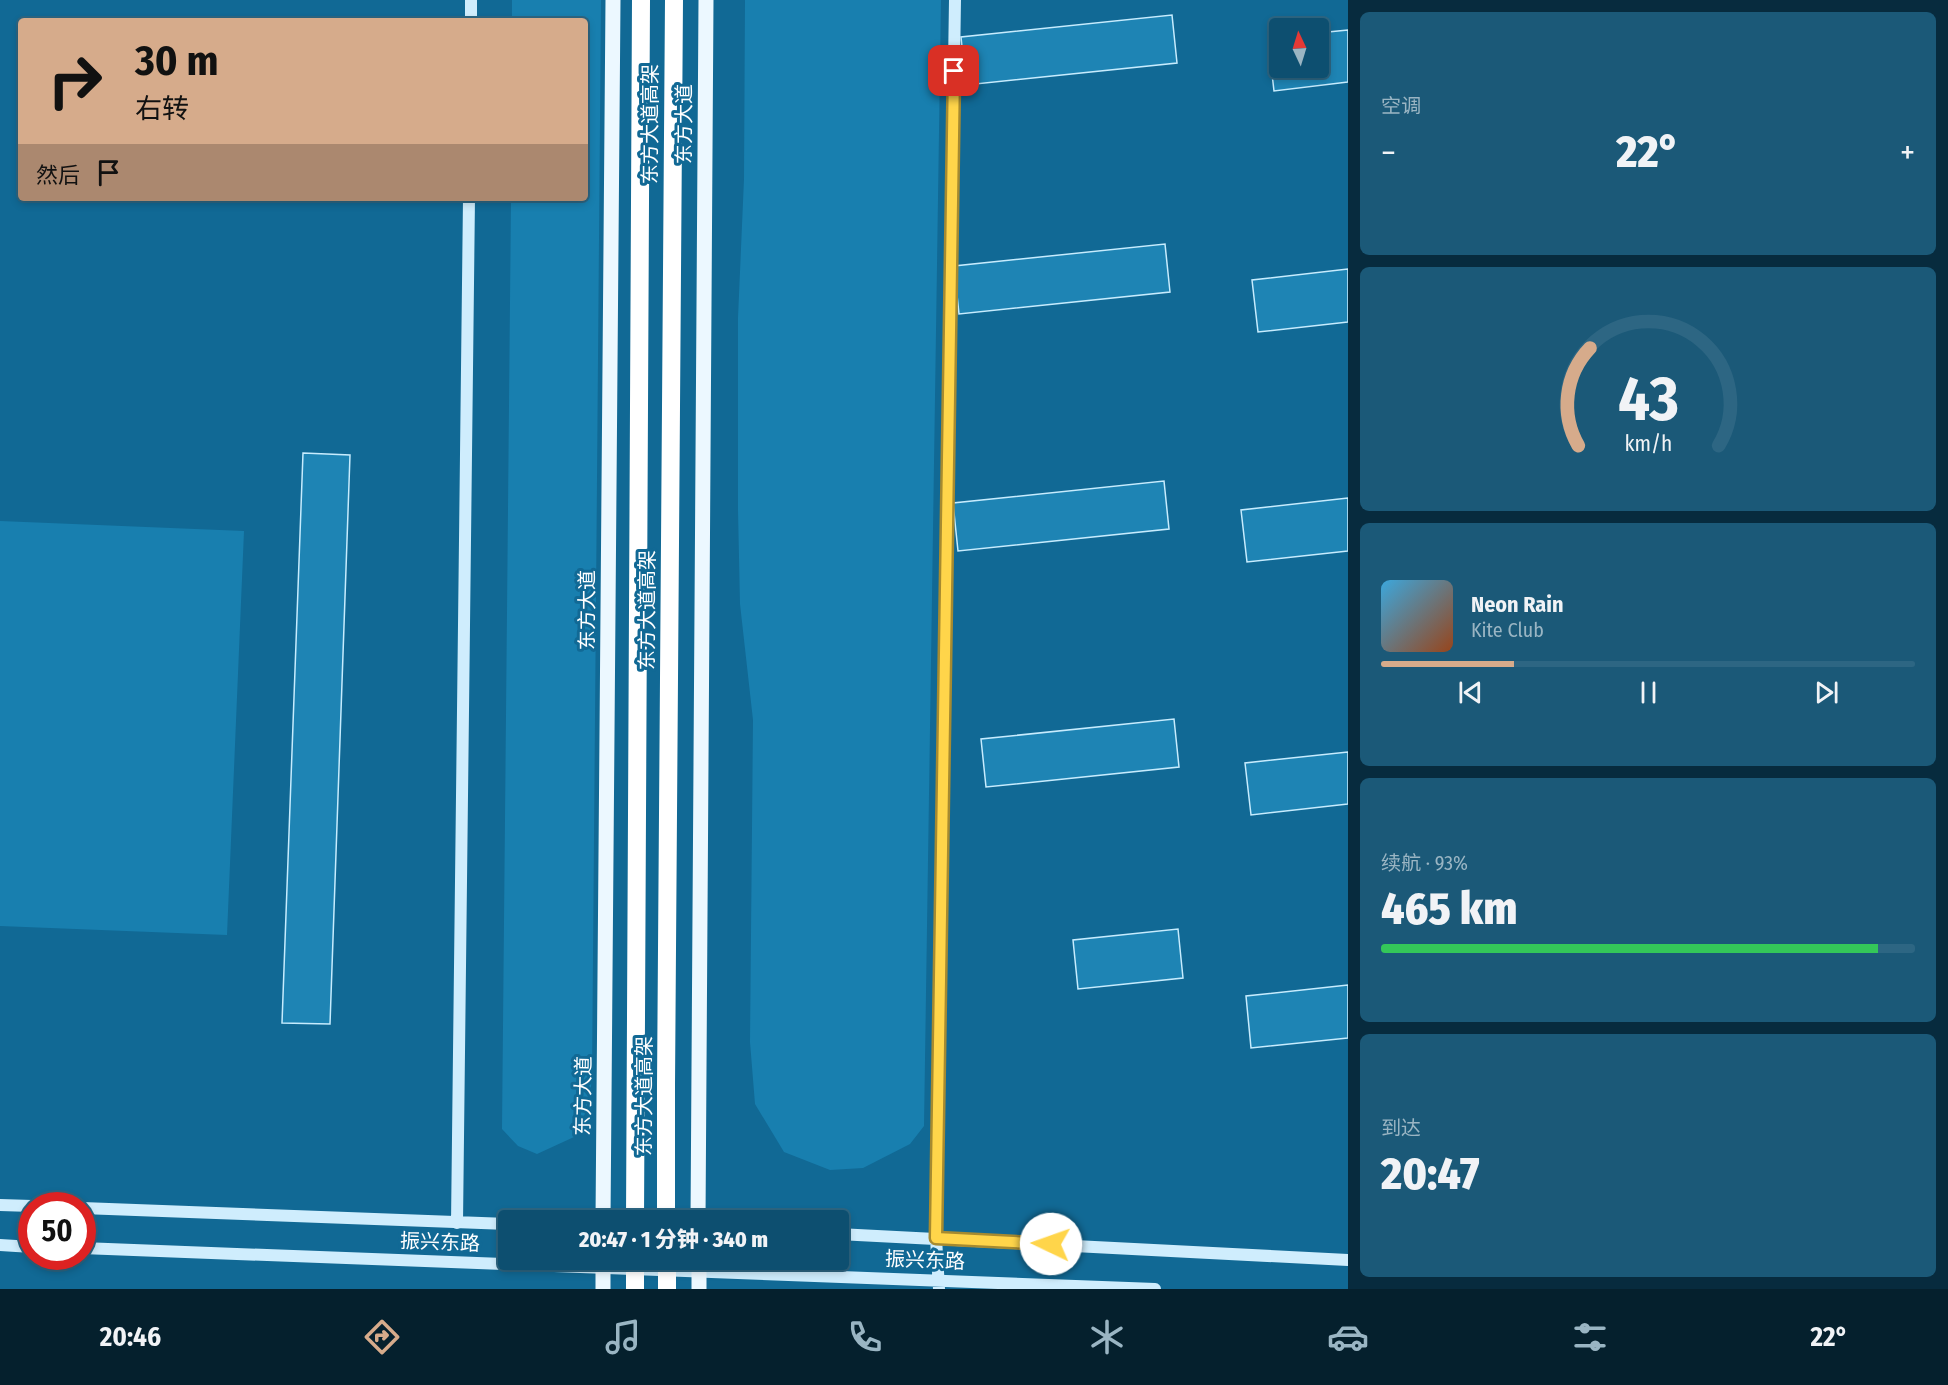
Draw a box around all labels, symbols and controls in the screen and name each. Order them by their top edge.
north arrow [1269,18,1329,78]
map controls [1269,18,1329,78]
text: 30 m [135,36,219,86]
icon: right [36,42,114,120]
pin [928,45,979,96]
icon: arrive [937,54,970,87]
street label: 东方大道高架 [638,64,662,184]
street label: 东方大道 [672,84,696,164]
text: 右转 [135,93,189,125]
text: 空调 [1381,94,1421,118]
text: 22° [1616,125,1680,179]
text: − [1381,133,1396,173]
text: + [1900,133,1915,173]
icon: arrive [92,156,125,189]
text: 然后 [36,162,80,189]
text: 43 [1618,362,1678,437]
text: km/h [1624,432,1672,458]
street label: 东方大道高架 [635,550,659,670]
street label: 东方大道 [575,570,599,650]
text: Neon Rain [1471,591,1564,618]
text: Kite Club [1471,618,1544,642]
icon: previous [1454,676,1487,709]
icon: pause [1632,676,1665,709]
icon: next [1810,676,1843,709]
text: 续航 · 93% [1381,851,1468,875]
text: 465 km [1381,882,1518,936]
street label: 东方大道高架 [632,1036,656,1156]
street label: 东方大道 [570,1056,596,1136]
text: 到达 [1381,1116,1421,1140]
text: 20:47 [1381,1147,1479,1201]
speed limit sign: 50 [18,1192,96,1270]
position arrow [1019,1212,1083,1276]
text: 20:47 · 1 分钟 · 340 m [579,1226,768,1253]
street label: 振兴东路 [400,1229,480,1255]
street label: 振兴东路 [885,1247,965,1273]
icon: directions [361,1316,403,1358]
icon: music [602,1316,644,1358]
icon: phone [844,1316,886,1358]
icon: climate [1086,1316,1128,1358]
icon: car [1327,1316,1369,1358]
icon: filters [1569,1316,1611,1358]
text: 20:46 [100,1321,161,1353]
text: 22° [1810,1321,1848,1353]

